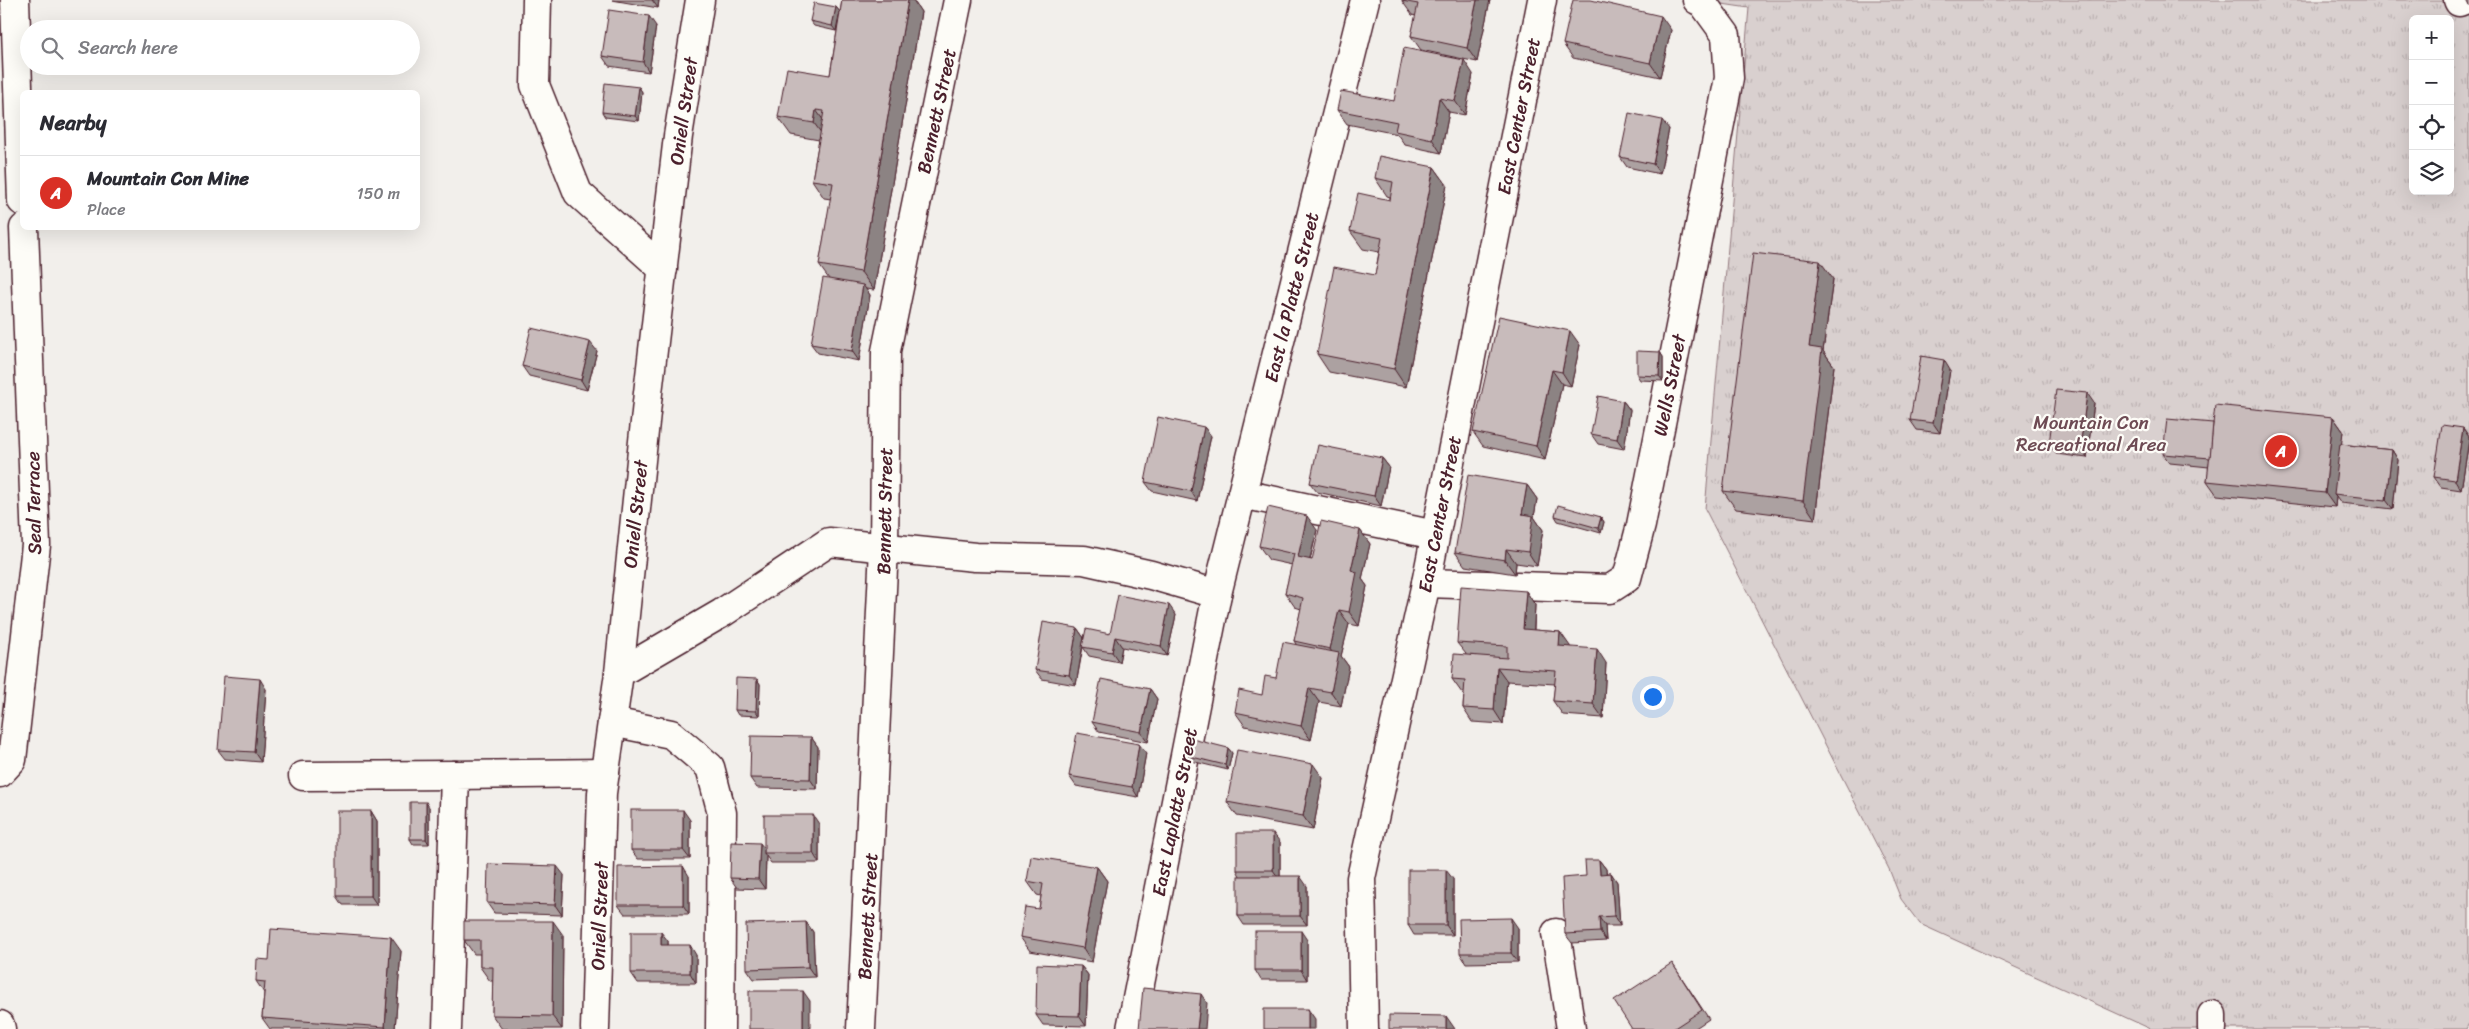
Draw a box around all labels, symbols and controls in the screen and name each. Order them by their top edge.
map controls [2409,15,2454,195]
button: + [2409,15,2454,60]
search box [20,20,420,75]
text: Search here [78,31,178,64]
icon: search [38,34,66,62]
street label: East Center Street [1487,35,1550,197]
street label: Bennett Street [907,45,966,177]
street label: Oniell Street [660,54,708,167]
button: − [2409,60,2454,105]
text: Nearby [40,104,106,142]
button: locate [2409,105,2454,150]
button: layers [2409,150,2454,195]
text: Mountain Con Mine [87,162,249,195]
text: A [51,179,61,208]
text: 150 m [357,179,400,208]
text: Place [87,195,126,224]
street label: East la Platte Street [1254,209,1329,386]
street label: Wells Street [1643,330,1696,439]
park label: Mountain Con Recreational Area [2016,406,2167,461]
pin: A [2265,432,2297,470]
street label: East Center Street [1408,433,1471,595]
street label: Bennett Street [867,447,902,575]
street label: Seal Terrace [16,451,51,555]
street label: Oniell Street [613,457,658,570]
your location [1640,684,1666,710]
street label: East Laplatte Street [1142,725,1207,899]
street label: Bennett Street [848,852,887,980]
street label: Oniell Street [581,860,618,971]

